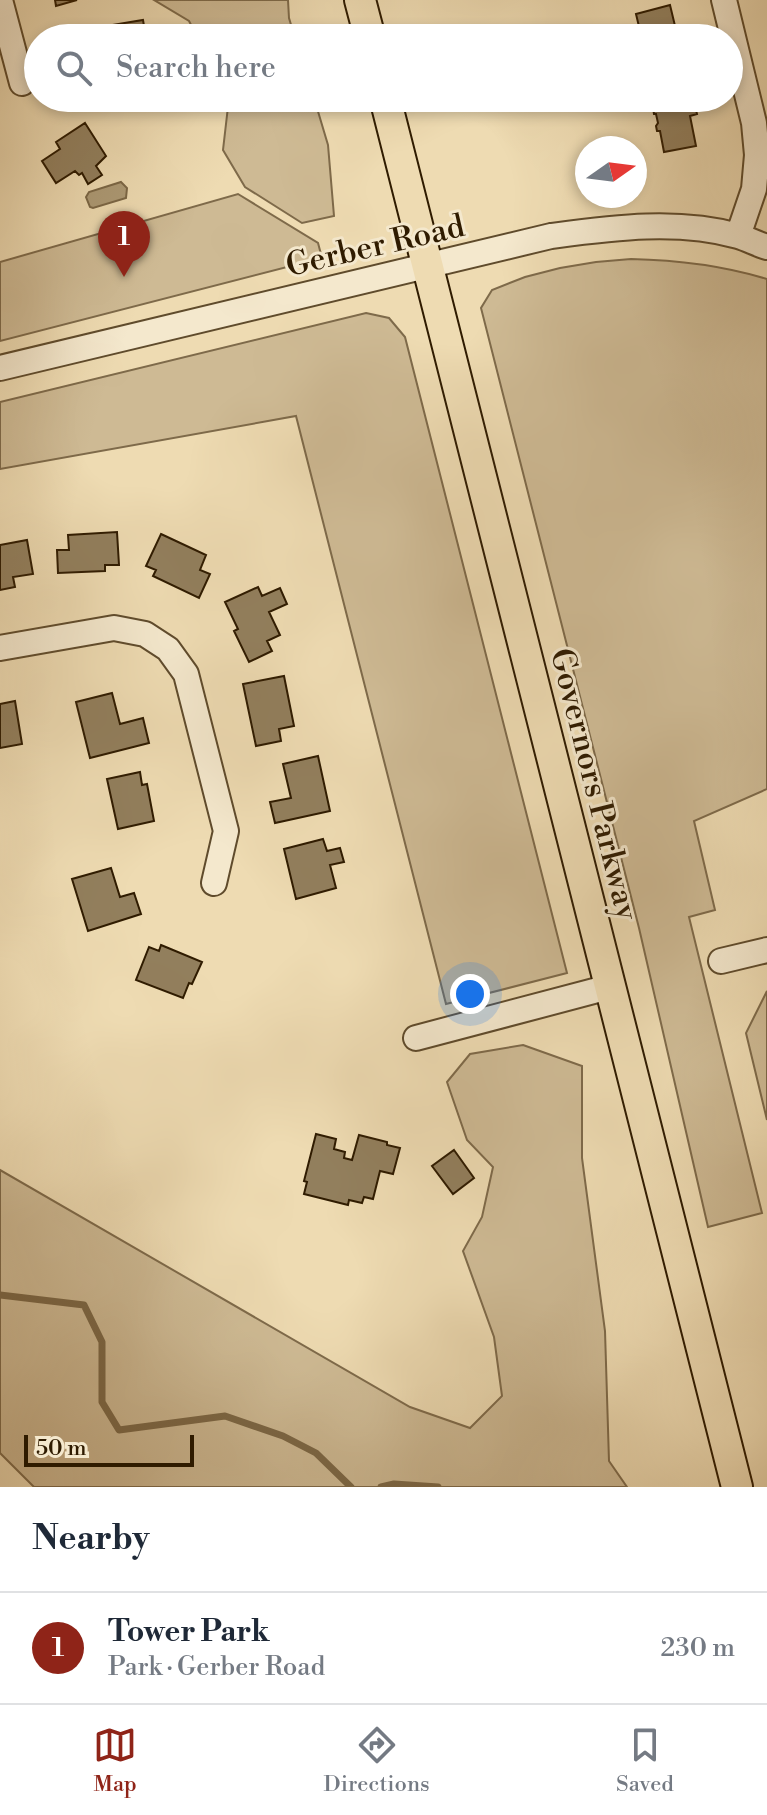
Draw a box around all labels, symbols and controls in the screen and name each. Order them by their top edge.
search box [24,24,743,112]
icon: search [52,46,96,90]
text: Search here [116,49,276,87]
north arrow [575,136,647,208]
street label: Gerber Road [282,206,469,286]
pin: 1 [98,211,150,277]
street label: Governors Parkway [541,644,647,925]
your location [450,974,490,1014]
scale bar [24,1431,194,1467]
text: 50 m [36,1435,87,1462]
text: Nearby [32,1518,150,1560]
text: Tower Park [108,1613,270,1651]
text: 1 [52,1632,64,1664]
text: 230 m [660,1632,735,1664]
text: Park · Gerber Road [108,1651,325,1683]
tab: Map [93,1723,137,1798]
tab: Directions [324,1723,430,1798]
tab: Saved [616,1723,674,1798]

